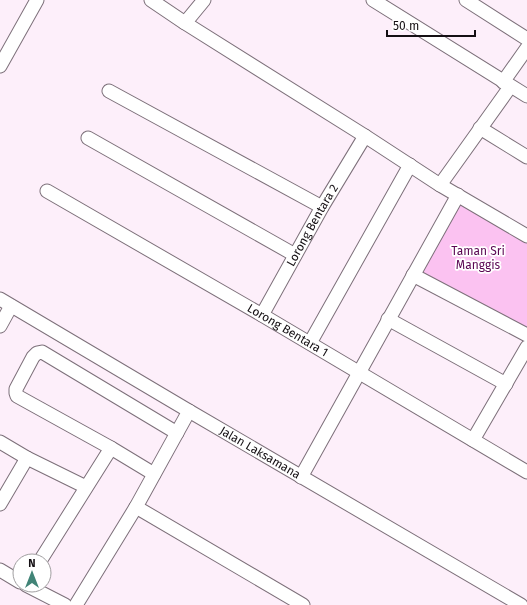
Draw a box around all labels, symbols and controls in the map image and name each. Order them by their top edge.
scale bar [387,12,475,38]
text: 50 m [393,19,419,33]
street label: Lorong Bentara 2 [284,182,341,269]
park label: Taman Sri Manggis [451,244,505,272]
street label: Lorong Bentara 1 [245,301,330,359]
street label: Jalan Laksamana [217,423,303,482]
north arrow [12,553,52,593]
text: N [28,557,36,570]

